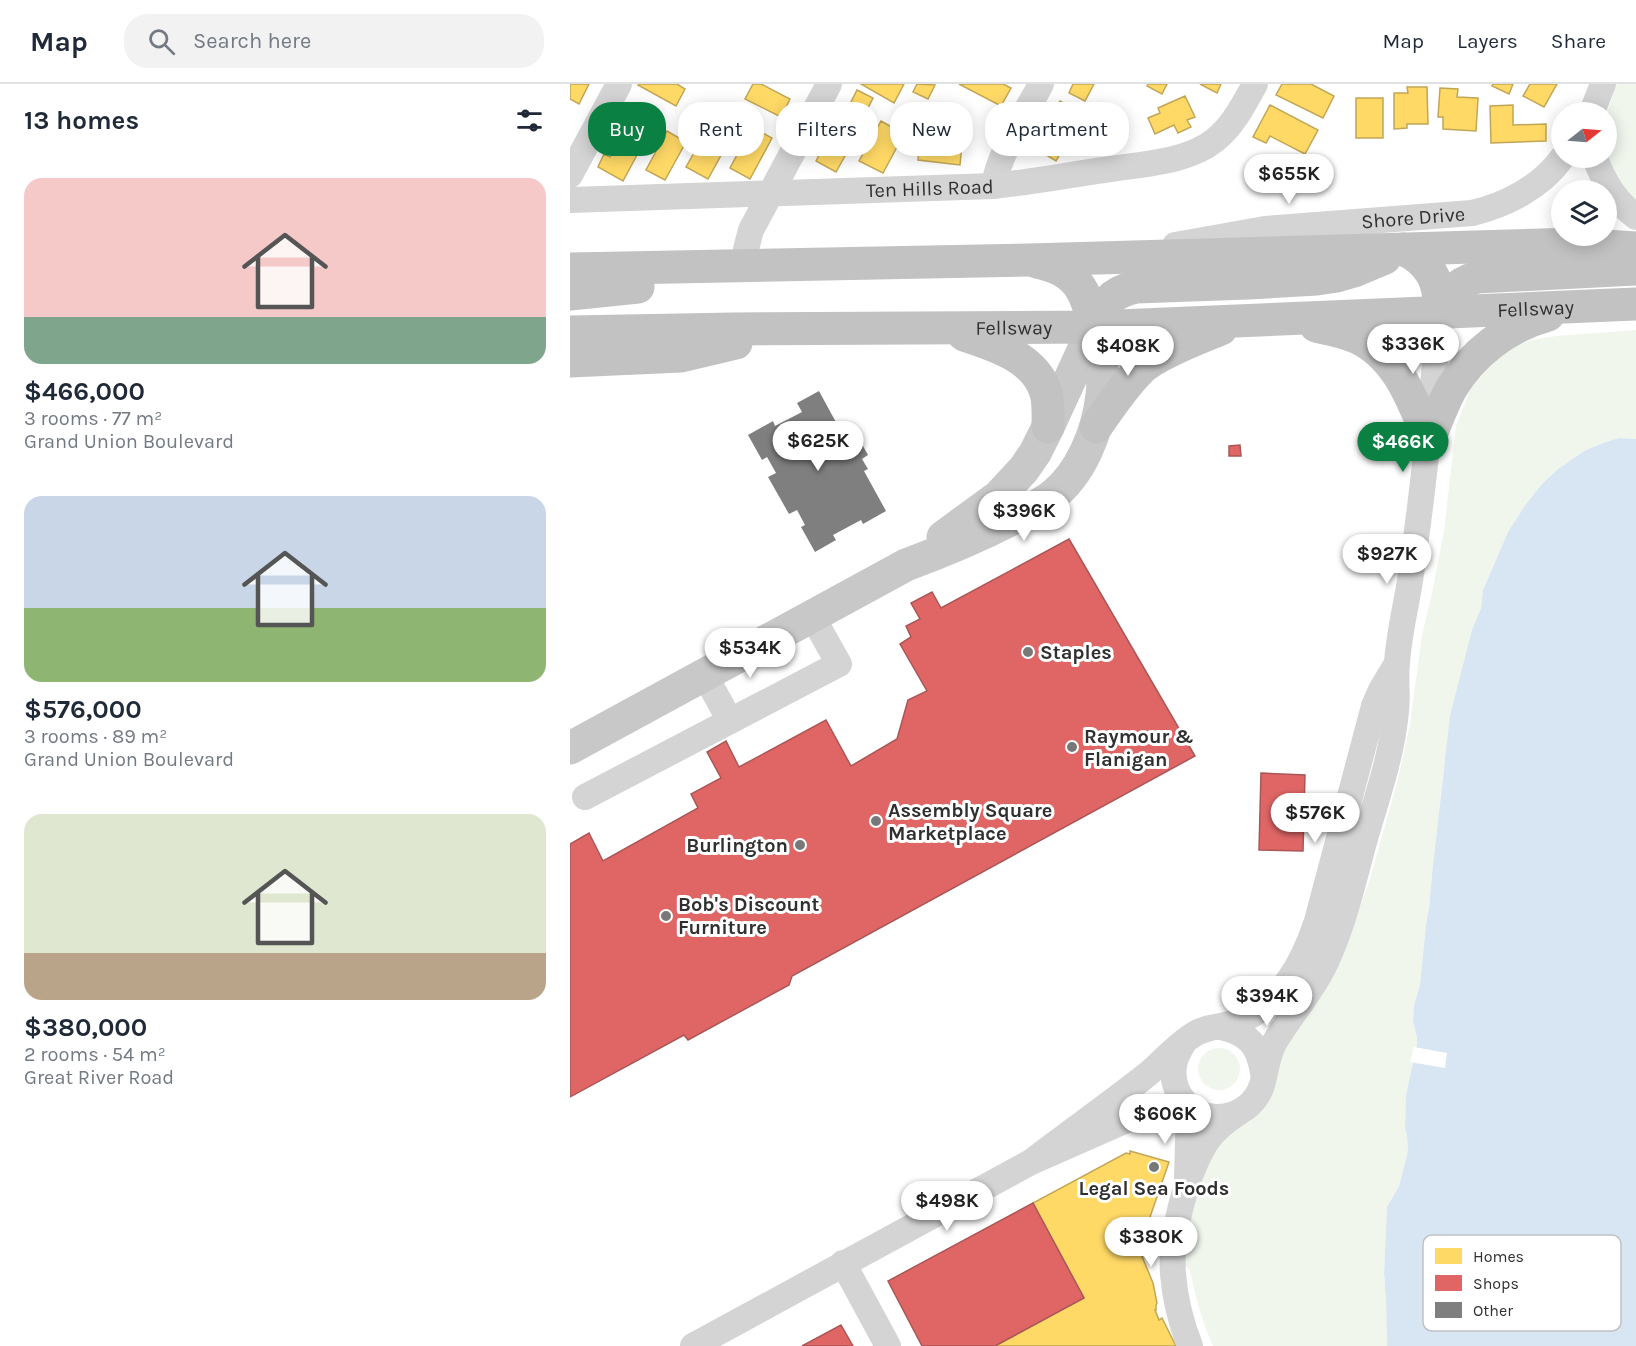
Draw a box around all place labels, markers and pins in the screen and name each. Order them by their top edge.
pin: $655K [1247,154,1331,205]
pin: $336K [1371,324,1455,375]
pin: $408K [1086,326,1170,377]
pin: $625K [776,421,860,472]
pin: $466K [1361,422,1445,473]
pin: $396K [982,491,1066,542]
pin: $927K [1345,534,1429,585]
pin: $534K [708,628,792,679]
place label: Staples [1040,641,1112,664]
marker: Staples [1021,645,1035,659]
place label: Raymour & Flanigan [1084,725,1194,771]
marker: Raymour & Flanigan [1065,740,1079,754]
pin: $576K [1273,793,1357,844]
place label: Assembly Square Marketplace [888,799,1052,845]
marker: Assembly Square Marketplace [869,814,883,828]
place label: Burlington [686,834,788,857]
marker: Burlington [793,838,807,852]
place label: Bob's Discount Furniture [678,893,820,939]
marker: Bob's Discount Furniture [659,909,673,923]
pin: $394K [1225,976,1309,1027]
pin: $606K [1123,1094,1207,1145]
marker: Legal Sea Foods [1147,1160,1161,1174]
place label: Legal Sea Foods [1079,1177,1229,1200]
pin: $498K [905,1181,989,1232]
pin: $380K [1109,1217,1193,1268]

